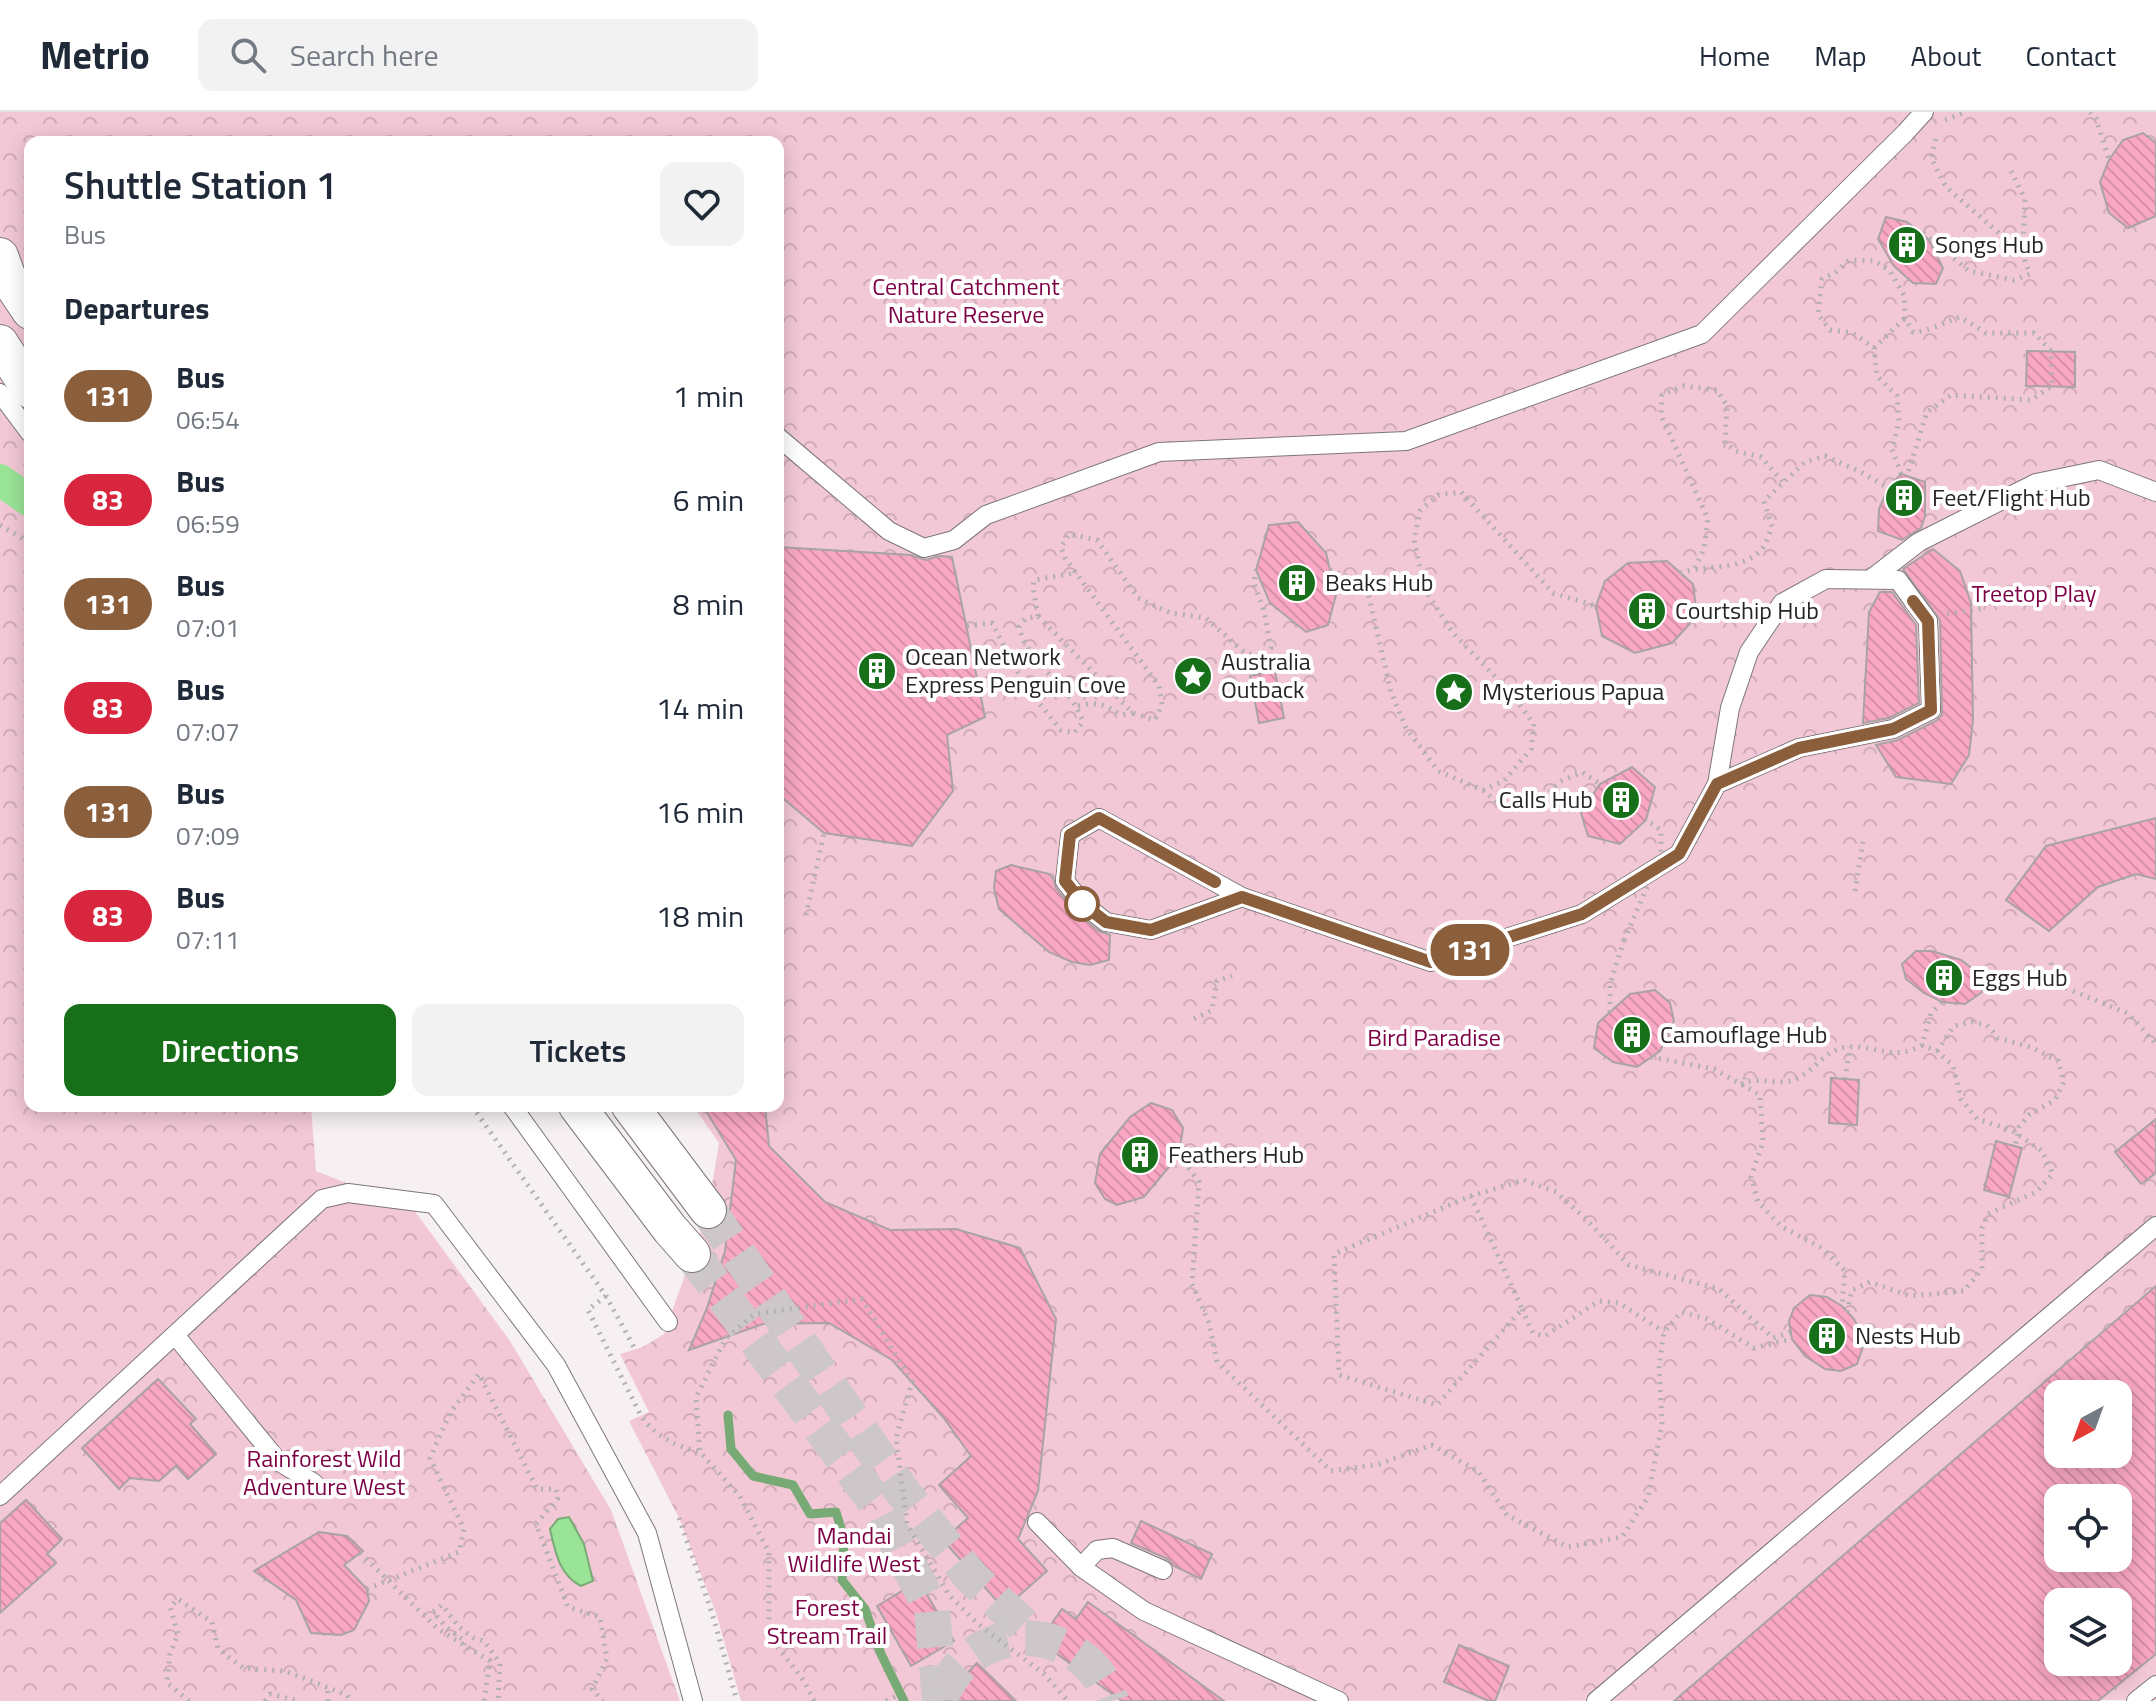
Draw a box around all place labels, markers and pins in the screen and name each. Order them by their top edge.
building icon: Songs Hub [1886,224,1928,266]
place label: Songs Hub [1935,226,2044,262]
building icon: Feet/Flight Hub [1883,477,1925,519]
place label: Feet/Flight Hub [1932,479,2091,515]
building icon: Beaks Hub [1276,562,1318,604]
place label: Beaks Hub [1325,564,1433,600]
building icon: Courtship Hub [1626,590,1668,632]
place label: Courtship Hub [1675,592,1819,628]
place label: Ocean Network Express Penguin Cove [905,638,1126,702]
place label: Australia Outback [1221,643,1311,707]
building icon: Ocean Network Express Penguin Cove [856,650,898,692]
place icon: Australia Outback [1172,655,1214,697]
place icon: Mysterious Papua [1433,671,1475,713]
place label: Mysterious Papua [1482,673,1664,709]
building icon: Calls Hub [1600,779,1642,821]
place label: Calls Hub [1499,781,1593,817]
unlabelled marker [1065,887,1099,921]
building icon: Eggs Hub [1923,957,1965,999]
place label: Eggs Hub [1972,959,2068,995]
building icon: Camouflage Hub [1611,1014,1653,1056]
place label: Camouflage Hub [1660,1016,1827,1052]
building icon: Feathers Hub [1119,1134,1161,1176]
place label: Feathers Hub [1168,1136,1304,1172]
building icon: Nests Hub [1806,1315,1848,1357]
place label: Nests Hub [1855,1317,1961,1353]

